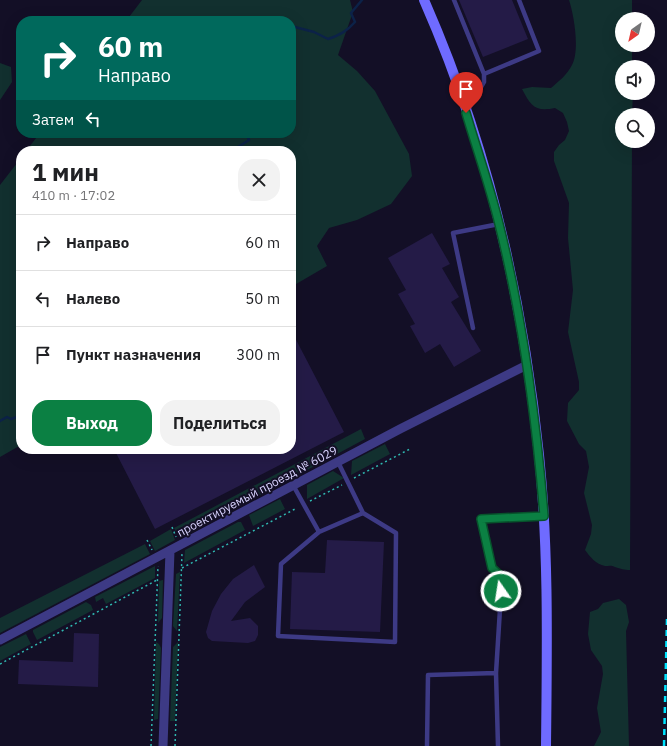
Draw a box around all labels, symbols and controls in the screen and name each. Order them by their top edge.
north arrow [615,12,655,52]
map controls [615,12,655,148]
text: 60 m [98,28,163,65]
icon: right [32,32,84,84]
button: sound [615,60,655,100]
text: Направо [98,64,171,87]
pin [449,72,483,113]
icon: arrive [455,78,477,100]
icon: left [82,108,104,130]
button: search [615,108,655,148]
text: Затем [32,110,74,129]
text: 1 мин [32,156,99,188]
button: close [238,159,280,201]
text: 410 m · 17:02 [32,187,115,204]
icon: right [32,232,54,254]
text: Направо [66,233,129,252]
text: 60 m [245,233,280,252]
icon: left [32,288,54,310]
text: Налево [66,289,120,308]
text: 50 m [245,289,280,308]
icon: arrive [32,344,54,366]
text: Пункт назначения [66,345,201,364]
text: 300 m [236,345,280,364]
button: Выход [32,400,152,446]
button: Поделиться [160,400,280,446]
street label: проектируемый проезд № 6029 [174,442,340,540]
position arrow [480,570,522,612]

